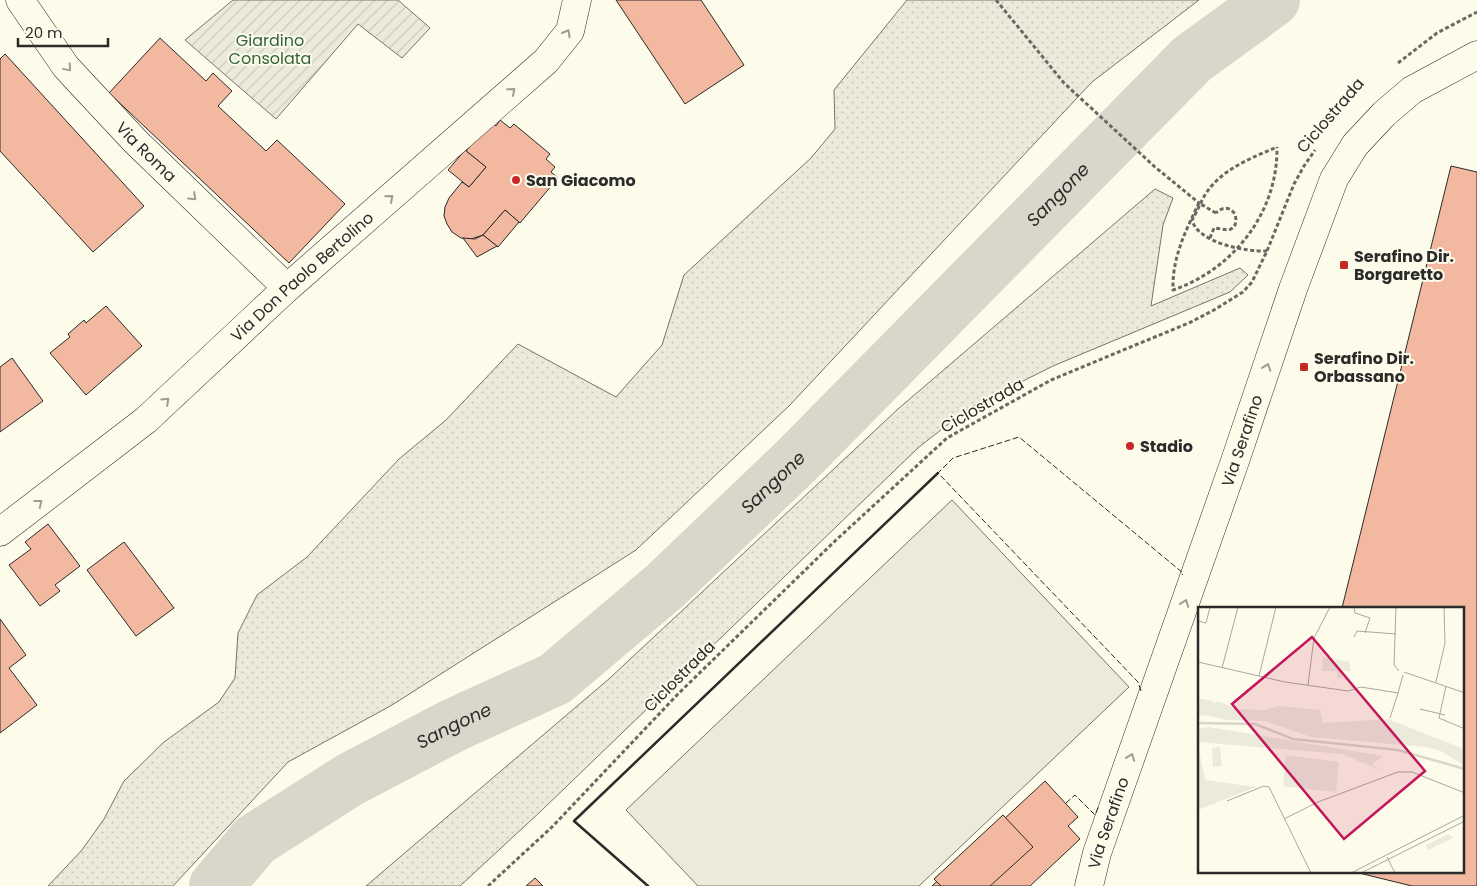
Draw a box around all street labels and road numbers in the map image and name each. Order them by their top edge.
street label: Ciclostrada [1291,73,1369,158]
street label: Via Roma [111,117,182,187]
street label: Via Don Paolo Bertolino [226,206,379,347]
street label: Ciclostrada [936,372,1028,439]
street label: Via Serafino [1216,392,1269,490]
street label: Ciclostrada [638,635,720,717]
street label: Via Serafino [1083,774,1135,871]

